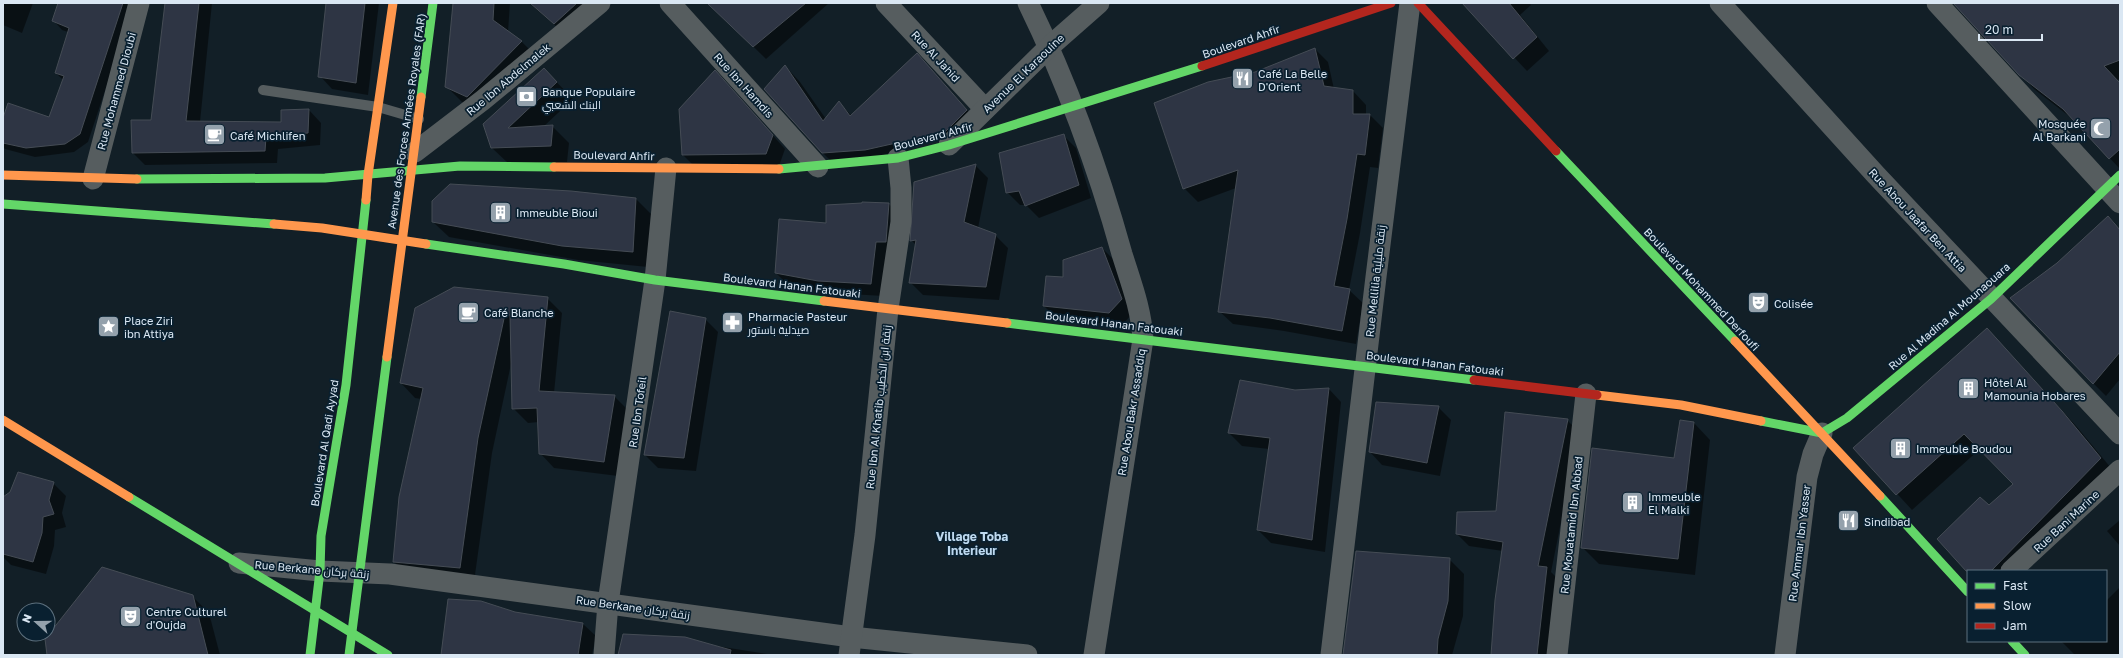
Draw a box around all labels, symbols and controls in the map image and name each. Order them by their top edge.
street label: Avenue des Forces Armées Royales (FAR) [384,12,428,230]
scale bar [1979,16,2042,42]
street label: Boulevard Ahfir [1200,21,1282,60]
text: 20 m [1985,22,2013,37]
street label: Rue Al Jahid [909,28,963,84]
street label: Rue Mohammed Dioubi [94,31,138,151]
street label: Avenue El Karaouine [980,31,1066,115]
street label: Rue Ibn Abdelmalek [463,40,553,118]
street label: Rue Ibn Hamdis [712,50,777,120]
restaurant icon: Café La Belle D'Orient [1230,66,1256,92]
place label: Café La Belle D'Orient [1258,67,1327,93]
bank icon: Banque Populaire البنك الشعبي [514,84,540,110]
place label: Banque Populaire البنك الشعبي [542,85,635,114]
mosque icon: Mosquée Al Barkani [2088,116,2114,142]
place label: Mosquée Al Barkani [2033,117,2086,143]
street label: Boulevard Ahfir [892,119,975,153]
cafe icon: Café Michlifen [202,122,228,148]
place label: Café Michlifen [230,129,305,142]
street label: Boulevard Ahfir [573,148,655,162]
street label: Rue Abou Jaafar Ben Attia [1867,166,1969,274]
building icon: Immeuble Bioui [487,199,513,225]
place label: Immeuble Bioui [516,206,598,219]
street label: Rue Mellilia زنقة مليلية [1363,224,1388,338]
street label: Boulevard Mohammed Derfoufi [1642,225,1762,353]
street label: Rue Al Madina Al Mounaouara [1886,260,2012,372]
street label: Boulevard Hanan Fatouaki [722,270,862,300]
theatre icon: Colisée [1745,290,1771,316]
place label: Colisée [1774,297,1813,310]
cafe icon: Café Blanche [456,299,482,325]
place label: Café Blanche [484,306,554,319]
street label: Boulevard Hanan Fatouaki [1044,308,1184,338]
pharmacy icon: Pharmacie Pasteur صيدلية باستور [720,309,746,335]
place label: Pharmacie Pasteur صيدلية باستور [747,310,848,337]
place icon: Place Ziri ibn Attiya [96,313,122,339]
place label: Place Ziri ibn Attiya [124,314,174,340]
street label: Rue Ibn Al Khatib زنقة ابن الخطيب [863,324,894,490]
street label: Rue Abou Bakr Assaddiq [1115,348,1147,476]
street label: Boulevard Hanan Fatouaki [1365,348,1505,378]
street label: Rue Ibn Tofeil [626,375,649,448]
building icon: Hôtel Al Mamounia Hobares [1955,375,1981,401]
place label: Hôtel Al Mamounia Hobares [1984,376,2086,402]
street label: Boulevard Al Qadi Ayyad [308,379,340,507]
building icon: Immeuble Boudou [1888,435,1914,461]
place label: Immeuble Boudou [1916,442,2012,455]
street label: Rue Mouatamid Ibn Abbad [1557,456,1585,594]
street label: Rue Ammar Ibn Yasser [1785,483,1813,602]
street label: Rue Bani Marine [2030,487,2102,555]
building icon: Immeuble El Malki [1620,489,1646,515]
place label: Immeuble El Malki [1648,490,1701,516]
restaurant icon: Sindibad [1836,508,1862,534]
place label: Sindibad [1864,515,1910,528]
district label: Village Toba Interieur [936,529,1008,558]
street label: Rue Berkane زنقة بركان [254,558,370,581]
legend [1967,570,2107,642]
text: Fast [2003,578,2028,593]
street label: Rue Berkane زنقة بركان [575,593,691,622]
text: Slow [2003,598,2031,613]
north arrow [16,602,56,642]
theatre icon: Centre Culturel d'Oujda [117,604,143,630]
place label: Centre Culturel d'Oujda [146,605,227,631]
text: N [19,612,34,624]
text: Jam [2003,618,2027,633]

